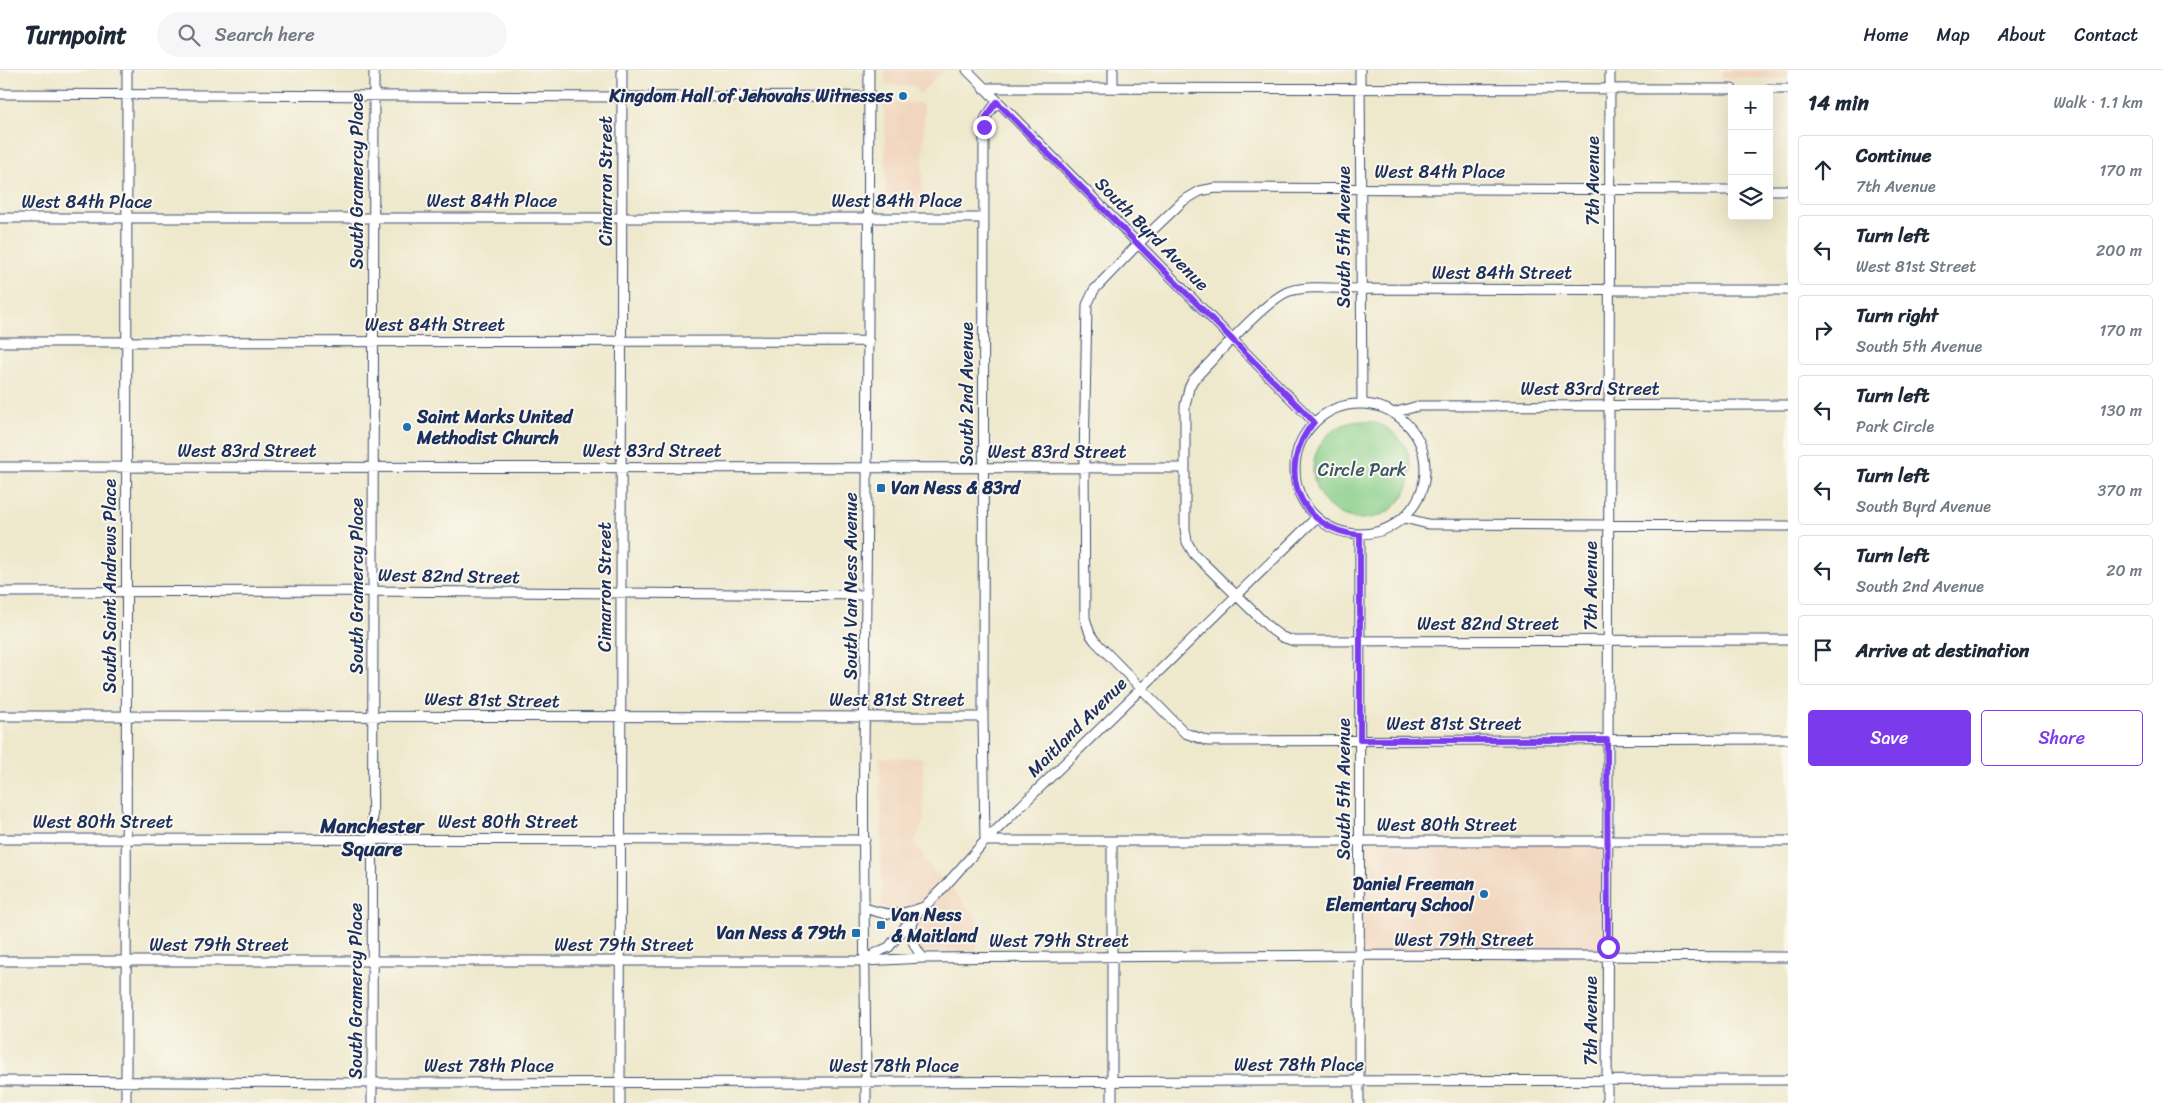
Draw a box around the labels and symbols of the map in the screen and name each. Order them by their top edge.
place label: Kingdom Hall of Jehovahs Witnesses [608,80,894,112]
marker: Kingdom Hall of Jehovahs Witnesses [897,90,909,102]
street label: South Gramercy Place [341,93,373,269]
street label: Cimarron Street [590,116,622,246]
route end [973,116,996,139]
street label: 7th Avenue [1577,136,1609,226]
street label: West 84th Place [1375,156,1505,188]
street label: South 5th Avenue [1328,166,1360,308]
street label: South Byrd Avenue [1087,169,1217,299]
street label: West 84th Place [427,185,557,217]
street label: West 84th Place [832,185,962,217]
street label: West 84th Place [22,186,152,218]
street label: West 84th Street [1432,257,1572,289]
street label: West 84th Street [365,309,505,341]
street label: South 2nd Avenue [951,322,983,466]
street label: West 83rd Street [1520,373,1660,405]
place label: Saint Marks United Methodist Church [416,401,574,454]
marker: Saint Marks United Methodist Church [401,421,413,433]
street label: West 83rd Street [177,435,317,467]
street label: West 83rd Street [582,435,722,467]
street label: West 83rd Street [987,436,1127,468]
park label: Circle Park [1318,454,1407,486]
place label: Van Ness & 83rd [891,472,1021,504]
street label: South Saint Andrews Place [94,478,126,693]
marker: Van Ness & 83rd [875,482,887,494]
street label: South Van Ness Avenue [835,492,867,680]
street label: South Gramercy Place [341,498,373,674]
street label: Cimarron Street [589,522,621,652]
street label: 7th Avenue [1575,541,1607,631]
street label: West 82nd Street [378,559,520,593]
street label: West 82nd Street [1417,608,1559,640]
street label: Maitland Avenue [1019,669,1135,785]
street label: West 81st Street [424,683,560,717]
street label: West 81st Street [829,684,965,716]
street label: West 81st Street [1386,708,1522,740]
street label: South 5th Avenue [1328,718,1360,860]
street label: West 80th Street [33,806,173,838]
street label: West 80th Street [438,806,578,838]
district label: Manchester Square [319,809,426,867]
street label: West 80th Street [1377,809,1517,841]
place label: Daniel Freeman Elementary School [1325,868,1475,921]
marker: Daniel Freeman Elementary School [1478,888,1490,900]
place label: Van Ness & Maitland [891,899,979,952]
street label: South Gramercy Place [340,903,372,1079]
place label: Van Ness & 79th [716,917,847,949]
marker: Van Ness & Maitland [875,919,887,931]
street label: West 79th Street [1394,924,1534,956]
street label: West 79th Street [989,925,1129,957]
marker: Van Ness & 79th [850,927,862,939]
street label: West 79th Street [149,929,289,961]
street label: West 79th Street [554,929,694,961]
route start [1597,936,1620,959]
street label: 7th Avenue [1575,976,1607,1066]
street label: West 78th Place [1234,1049,1364,1081]
street label: West 78th Place [424,1050,554,1082]
street label: West 78th Place [829,1050,959,1082]

